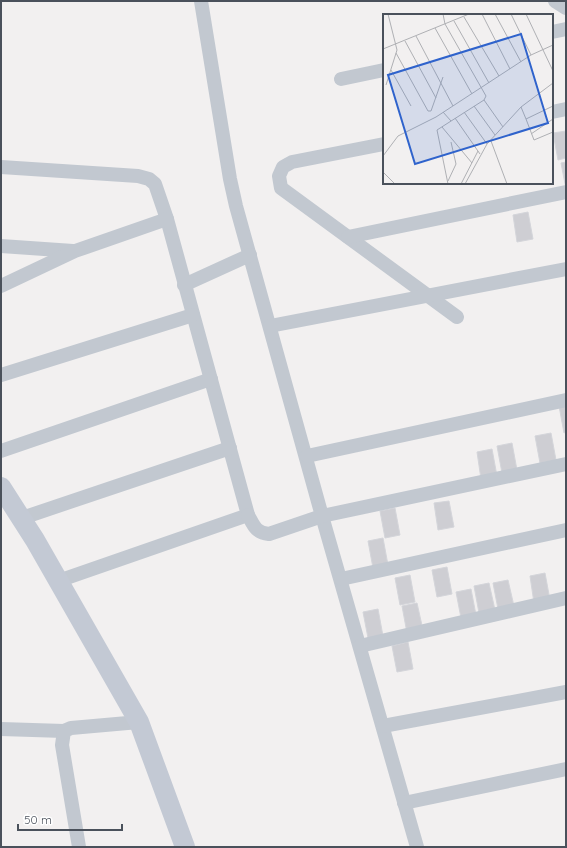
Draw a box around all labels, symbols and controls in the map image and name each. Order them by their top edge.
inset map [383,14,553,184]
scale bar [18,806,122,832]
text: 50 m [24,812,52,827]

